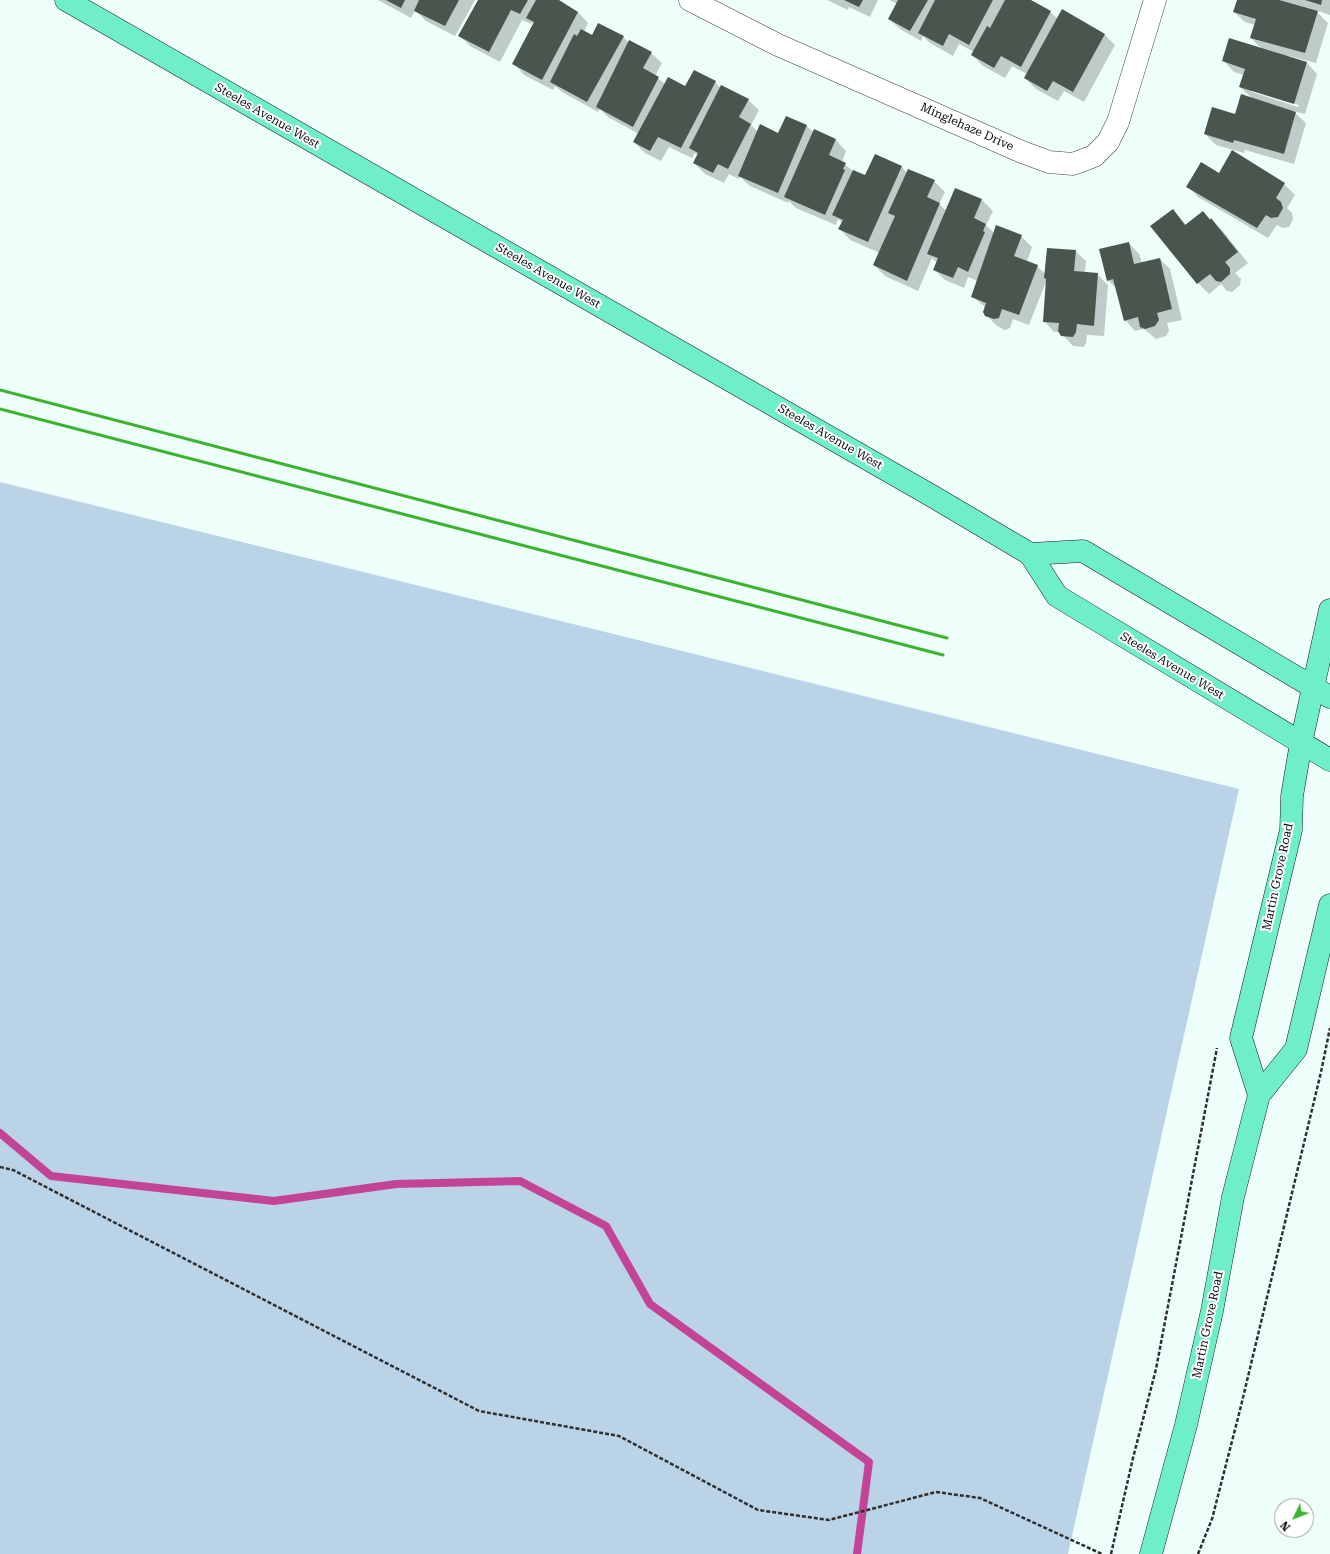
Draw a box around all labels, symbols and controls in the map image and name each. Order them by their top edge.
street label: Steeles Avenue West [212,80,322,152]
street label: Minglehaze Drive [918,100,1016,154]
street label: Steeles Avenue West [493,240,603,312]
street label: Steeles Avenue West [775,401,885,473]
street label: Steeles Avenue West [1118,629,1226,703]
street label: Martin Grove Road [1260,822,1296,932]
street label: Martin Grove Road [1190,1270,1226,1380]
north arrow [1274,1498,1314,1538]
text: N [1278,1518,1293,1533]

